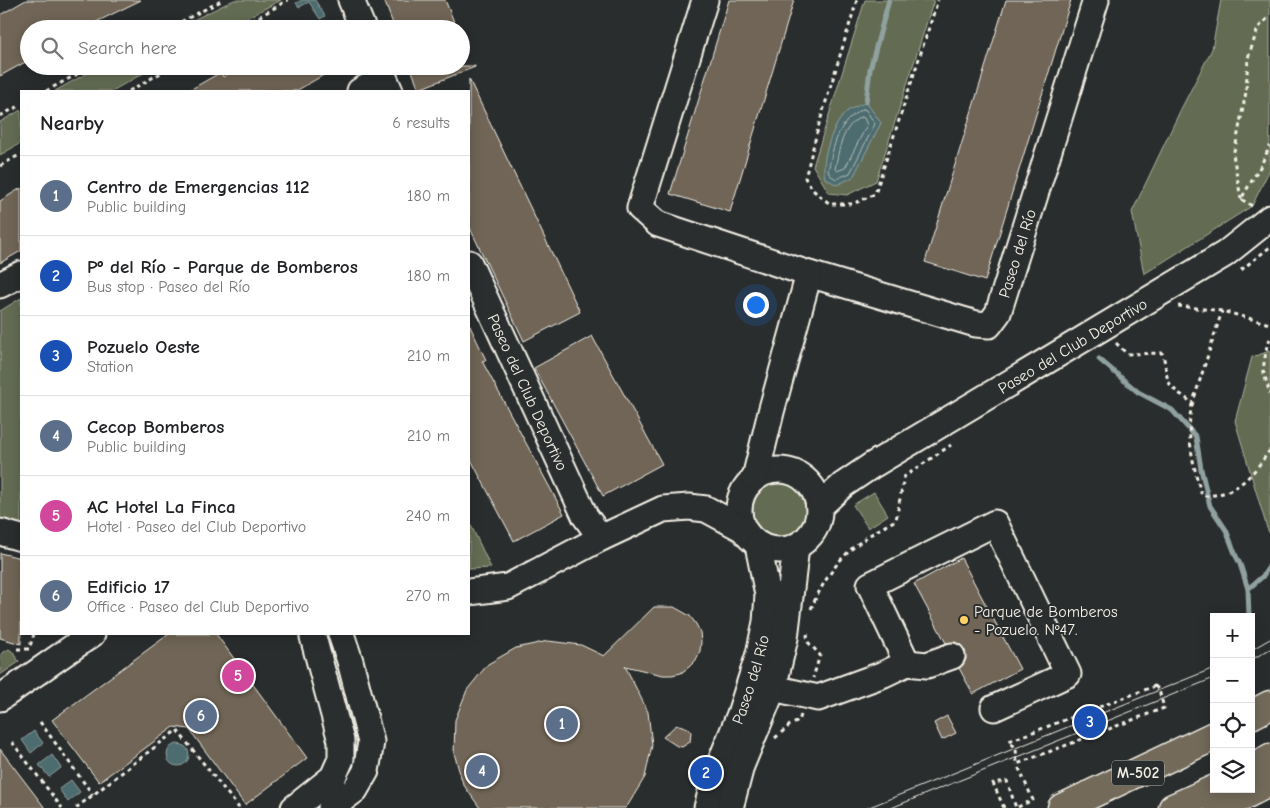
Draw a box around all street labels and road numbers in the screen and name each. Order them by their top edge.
street label: Paseo del Río [995,207,1040,300]
street label: Paseo del Club Deportivo [995,295,1150,398]
street label: Paseo del Club Deportivo [484,311,571,474]
street label: Paseo del Río [729,633,773,727]
road number: M-502 [1112,760,1164,786]

